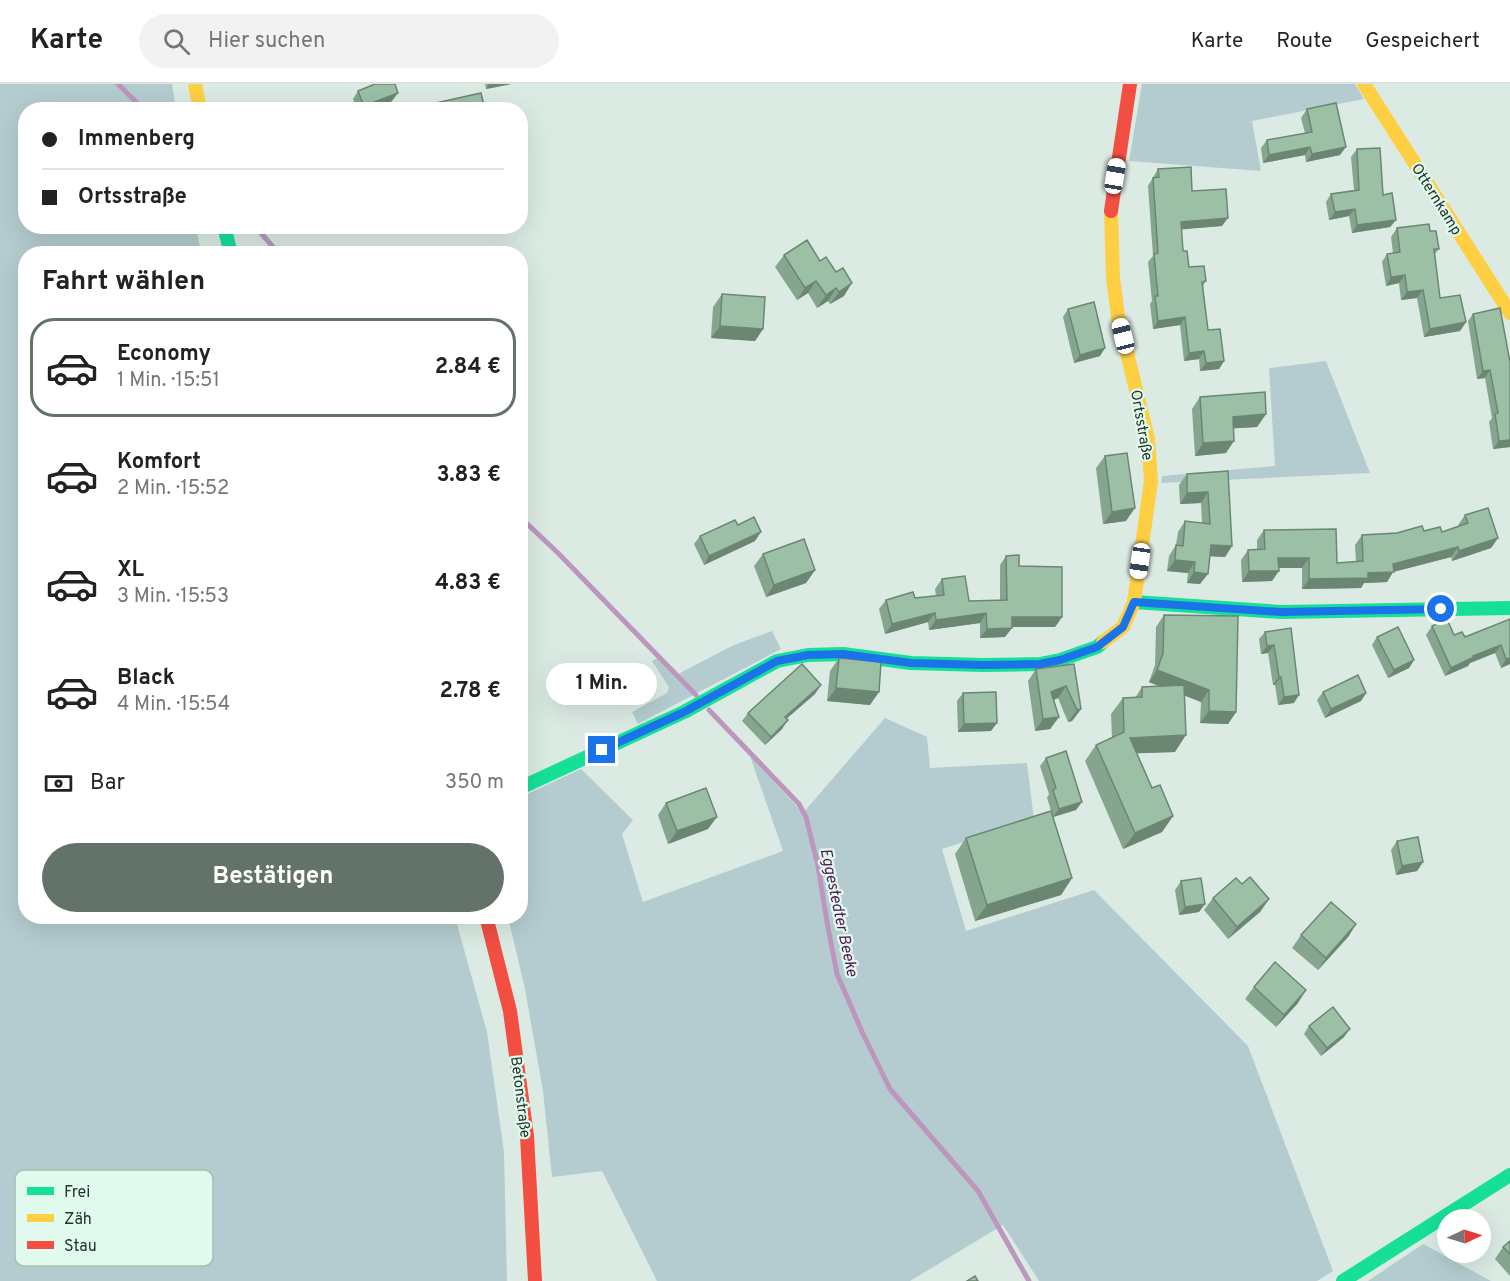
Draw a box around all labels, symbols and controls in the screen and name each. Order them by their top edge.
search box [139,14,559,68]
text: Karte [30,23,103,59]
icon: search [160,25,193,58]
text: Hier suchen [208,28,325,55]
text: Karte [1191,28,1243,55]
text: Route [1276,28,1332,55]
text: Gespeichert [1365,28,1480,55]
text: Immenberg [78,126,195,153]
car [1103,157,1127,195]
street label: Otternkamp [1406,160,1465,239]
text: Ortsstraße [78,184,187,211]
text: Fahrt wählen [42,265,205,299]
car [1110,316,1136,356]
icon: car [45,341,99,395]
text: Economy [117,341,211,368]
text: 2.84 € [435,354,501,381]
text: 1 Min. · 15:51 [117,368,220,394]
street label: Ortsstraße [1125,388,1156,462]
icon: car [45,449,99,503]
text: Komfort [117,449,201,476]
text: 3.83 € [436,462,501,489]
text: 2 Min. · 15:52 [117,476,229,502]
car [1129,542,1151,580]
icon: car [45,557,99,611]
text: XL [117,557,144,584]
text: 4.83 € [435,570,501,597]
text: 3 Min. · 15:53 [117,584,229,610]
route start [1427,595,1454,622]
callout: 1 Min. [546,663,658,705]
icon: car [45,665,99,719]
text: Black [117,665,175,692]
text: 1 Min. [576,671,627,697]
text: 2.78 € [440,678,501,705]
text: 4 Min. · 15:54 [117,692,230,718]
route end [588,736,615,763]
icon: cash [42,767,75,800]
text: Bar [90,770,125,797]
text: 350 m [445,770,504,796]
button: Bestätigen [42,843,504,912]
water label: Eggestedter Beeke [815,847,862,979]
street label: Betonstraße [505,1055,534,1139]
legend [15,1170,213,1266]
text: Frei [64,1183,90,1203]
north arrow [1437,1209,1491,1263]
map controls [1437,1209,1491,1263]
text: Zäh [64,1210,92,1230]
text: Stau [64,1237,97,1257]

